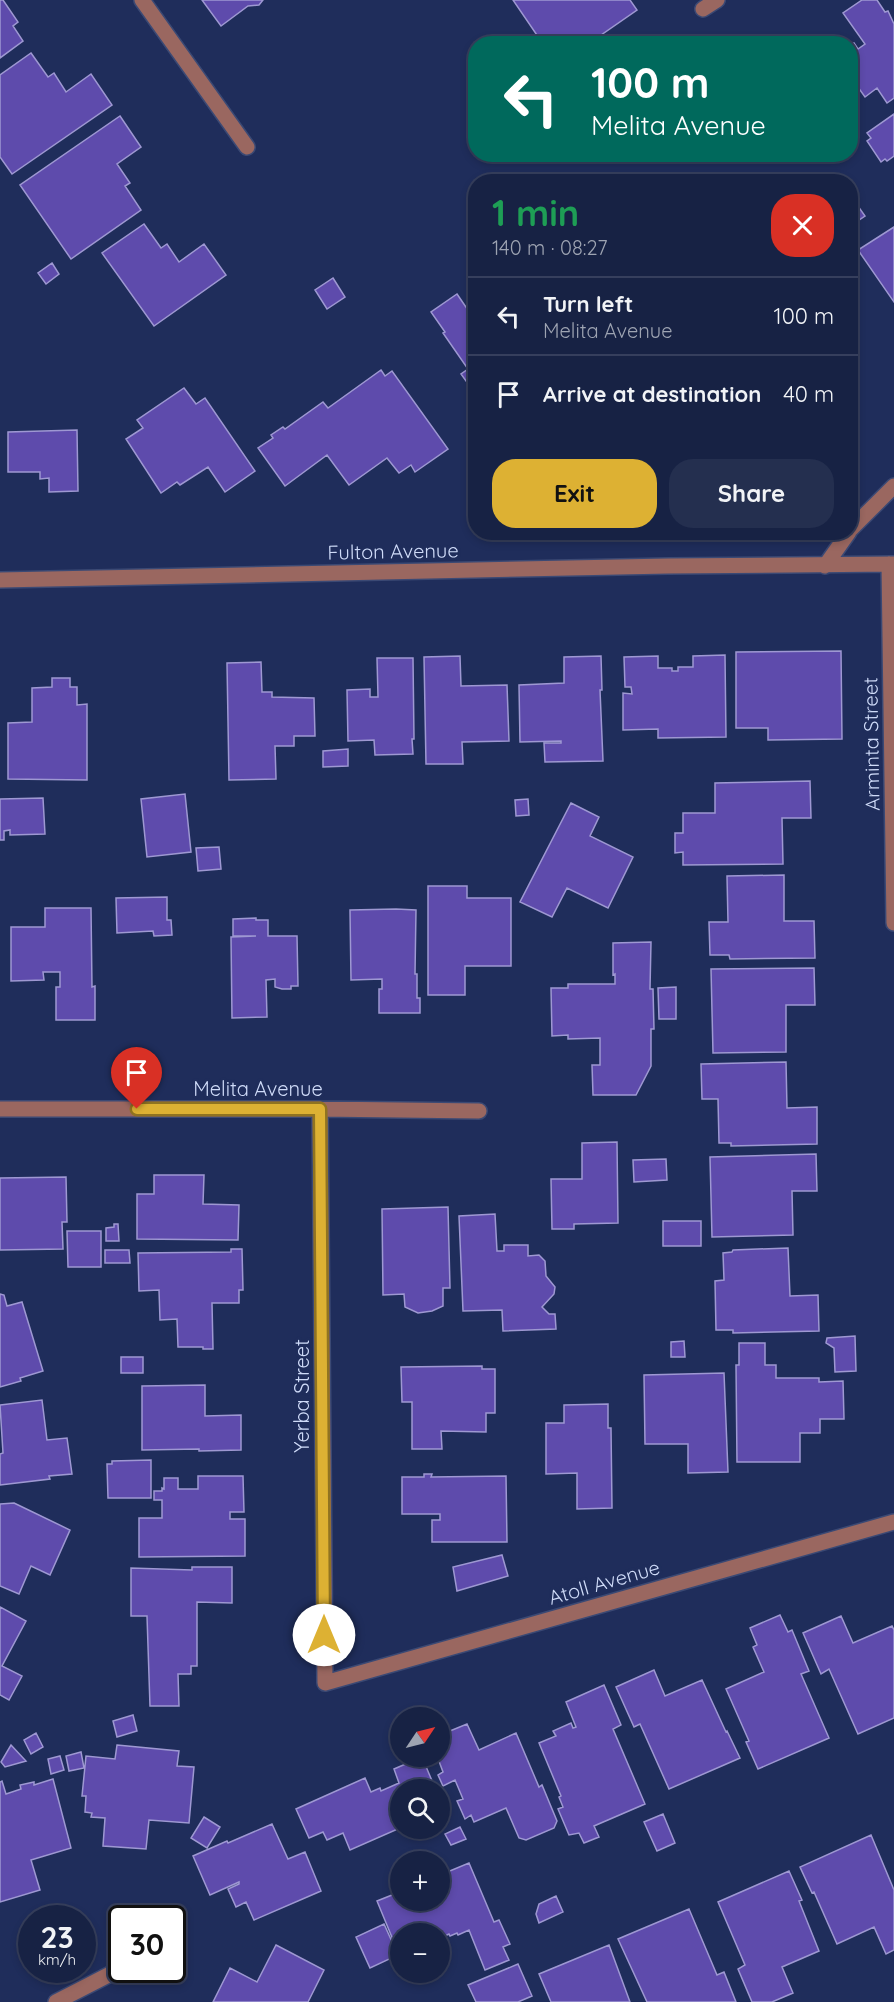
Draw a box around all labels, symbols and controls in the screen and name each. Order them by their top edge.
text: 100 m [591,56,709,109]
icon: left [492,60,570,138]
text: Melita Avenue [591,108,766,142]
text: 1 min [492,190,579,235]
button: close [771,194,834,257]
text: 140 m · 08:27 [492,235,607,260]
text: Turn left [543,290,633,318]
icon: left [492,300,525,333]
text: 100 m [774,302,834,330]
text: Melita Avenue [543,318,672,343]
icon: arrive [492,378,525,411]
text: Arrive at destination [543,380,761,408]
text: 40 m [783,380,834,408]
button: Exit [492,459,657,528]
button: Share [669,459,834,528]
street label: Fulton Avenue [327,537,459,565]
street label: Arminta Street [857,677,885,811]
pin [111,1047,162,1109]
icon: arrive [120,1056,153,1089]
street label: Melita Avenue [193,1076,323,1101]
street label: Yerba Street [289,1339,314,1453]
street label: Atoll Avenue [545,1554,663,1610]
position arrow [292,1603,356,1667]
north arrow [390,1707,450,1767]
map controls [390,1707,450,1983]
button: search [390,1779,450,1839]
button: + [390,1851,450,1911]
speed limit sign: 30 [108,1905,186,1983]
text: 23 [40,1918,74,1956]
button: − [390,1923,450,1983]
text: km/h [38,1950,76,1969]

